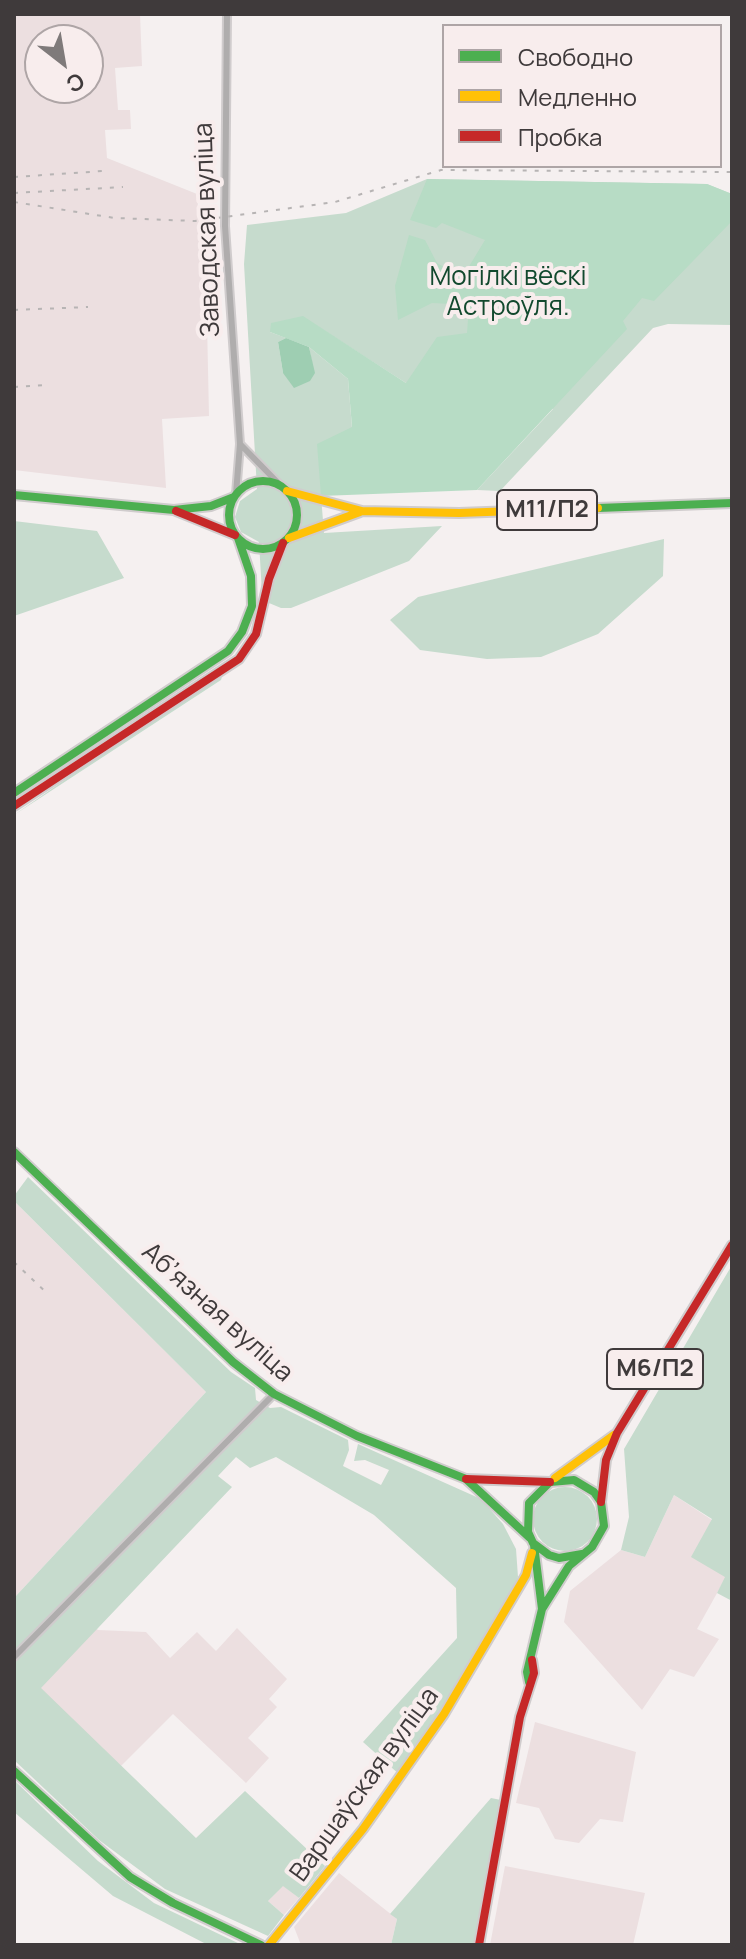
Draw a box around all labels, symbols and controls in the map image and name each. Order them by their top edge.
north arrow [24,24,104,104]
legend [442,24,722,168]
text: Свободно [518,40,633,73]
text: С [61,66,90,100]
text: Медленно [518,80,637,113]
text: Пробка [518,120,602,153]
street label: Заводская вуліца [189,122,227,338]
park label: Могілкі вёскі Астроўля. [429,262,587,324]
road number: М11/П2 [497,490,597,530]
street label: Абʼязная вуліца [135,1237,299,1389]
road number: М6/П2 [607,1349,703,1389]
street label: Варшаўская вуліца [284,1682,446,1888]

